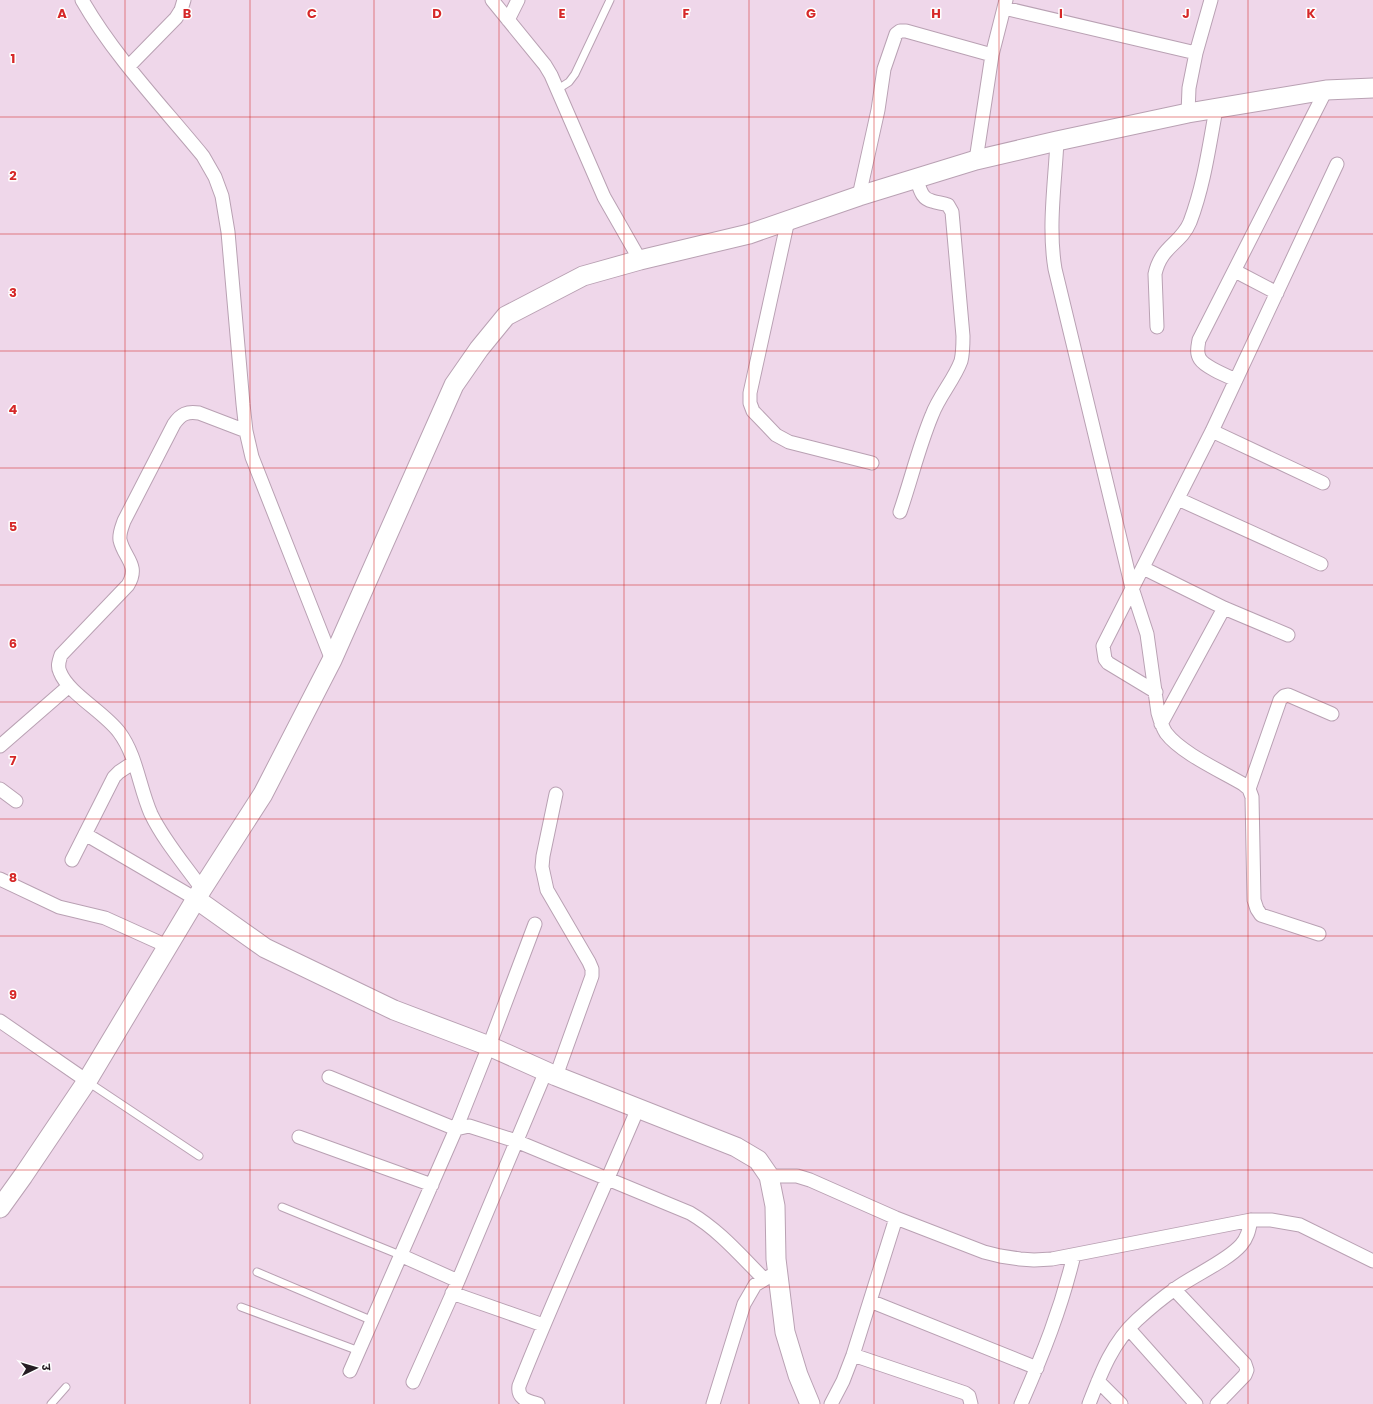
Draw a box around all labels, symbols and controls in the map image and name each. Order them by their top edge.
text: A [57,4,67,23]
text: B [183,4,192,23]
text: C [307,4,317,23]
text: D [432,4,442,23]
text: E [558,4,566,23]
text: F [682,4,690,23]
text: G [806,4,816,23]
text: H [931,4,941,23]
text: I [1059,4,1063,23]
text: J [1182,4,1190,23]
text: K [1306,4,1316,23]
text: 1 [11,49,15,68]
text: 2 [9,166,17,185]
text: 3 [9,283,17,302]
text: 4 [9,400,18,419]
text: 5 [9,517,17,536]
text: 6 [9,634,17,653]
text: 7 [10,751,17,770]
text: 8 [9,868,17,887]
text: 9 [9,985,17,1004]
north arrow [16,1348,56,1388]
text: उ [38,1362,54,1372]

